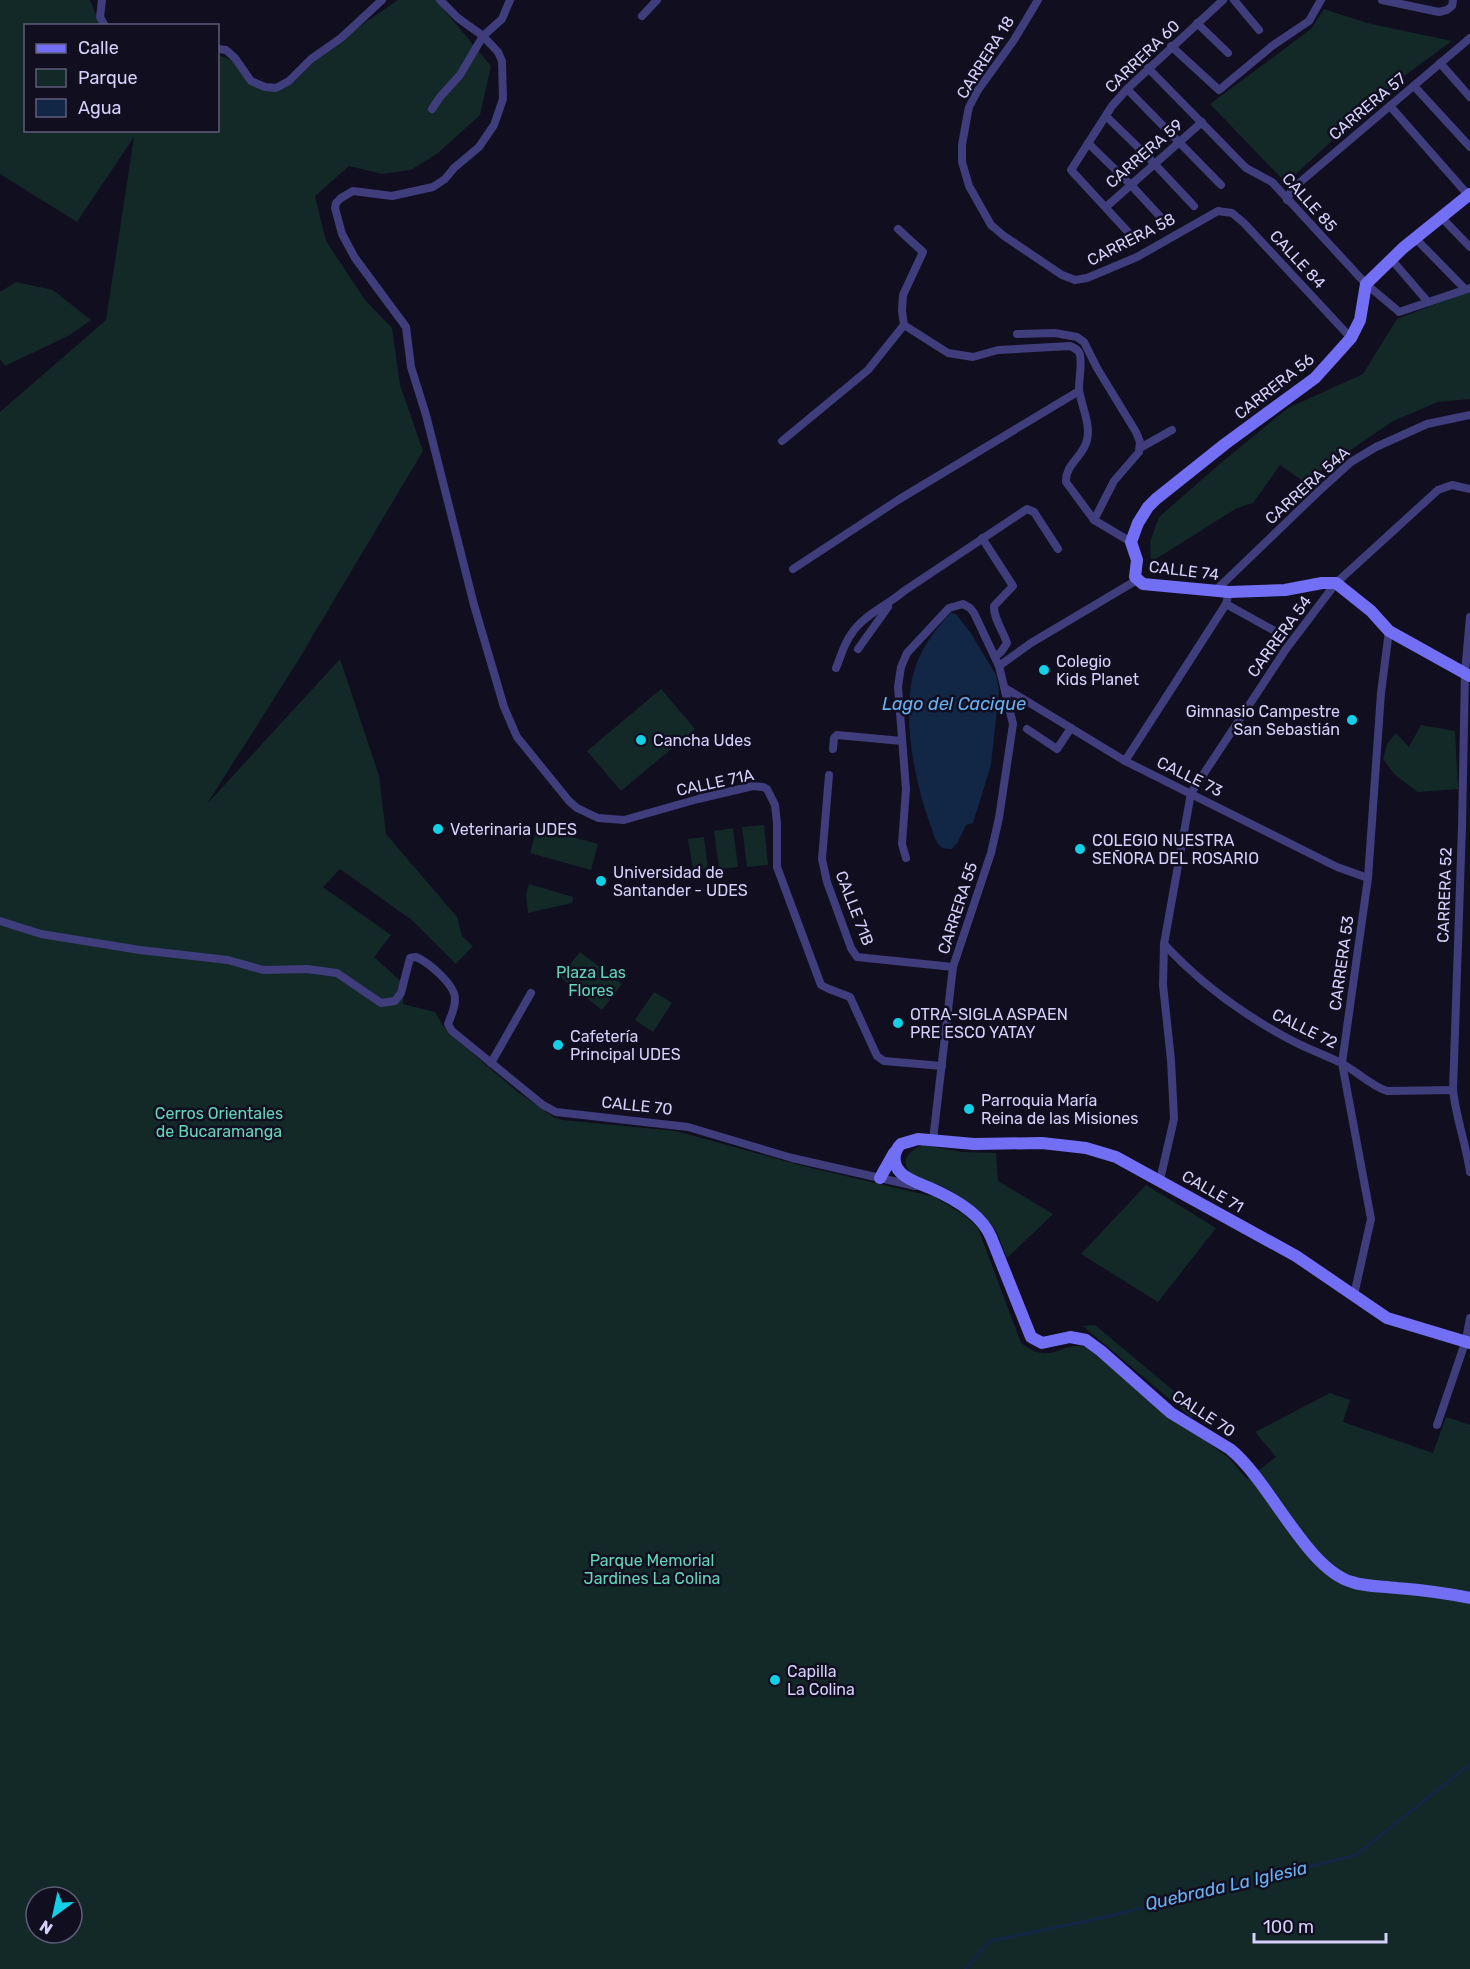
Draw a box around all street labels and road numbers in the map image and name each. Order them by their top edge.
street label: CARRERA 18 [953,13,1018,102]
street label: CARRERA 60 [1101,16,1184,97]
street label: CARRERA 57 [1325,69,1410,144]
street label: CARRERA 59 [1102,115,1187,192]
street label: CALLE 85 [1278,169,1341,236]
street label: CARRERA 58 [1084,209,1178,270]
street label: CALLE 84 [1266,226,1330,293]
street label: CARRERA 56 [1231,349,1318,423]
street label: CARRERA 54A [1261,442,1354,528]
street label: CALLE 74 [1148,557,1220,584]
street label: CARRERA 54 [1243,592,1315,681]
street label: CALLE 73 [1154,752,1226,800]
street label: CALLE 71A [675,765,756,800]
street label: CARRERA 52 [1433,847,1456,943]
street label: CARRERA 55 [934,860,981,957]
street label: CALLE 71B [832,868,877,948]
street label: CARRERA 53 [1325,914,1358,1012]
street label: CALLE 72 [1269,1004,1341,1052]
street label: CALLE 70 [601,1092,673,1119]
street label: CALLE 71 [1179,1166,1247,1217]
street label: CALLE 70 [1169,1386,1239,1441]

